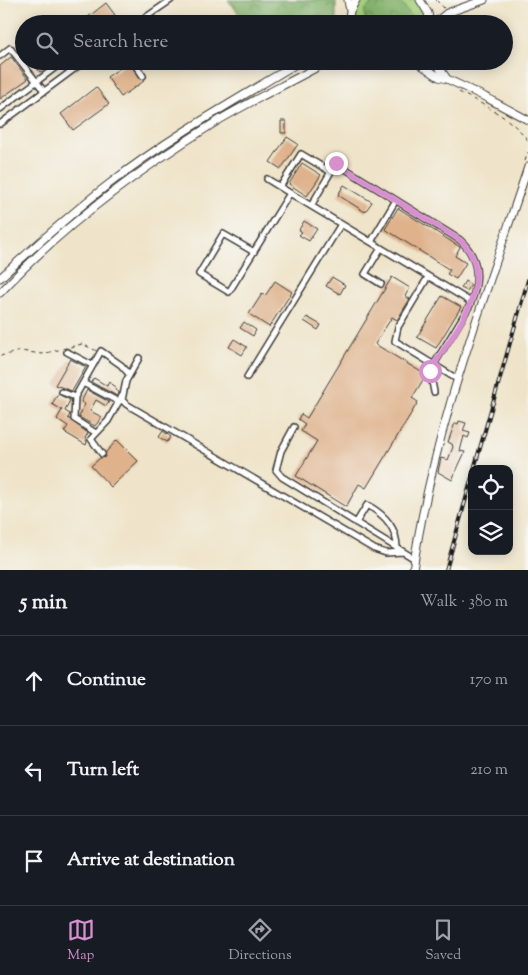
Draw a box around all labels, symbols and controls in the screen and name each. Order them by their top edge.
search box [15,15,513,70]
icon: search [33,29,61,57]
text: Search here [73,29,168,56]
route end [325,152,348,175]
route start [419,360,442,383]
map controls [468,465,513,555]
button: locate [468,465,513,510]
button: layers [468,510,513,555]
text: 5 min [20,588,67,618]
text: Walk · 380 m [420,591,508,614]
icon: ahead [20,667,48,695]
text: Continue [67,667,146,694]
text: 170 m [470,669,508,692]
icon: left [20,757,48,785]
text: Turn left [67,757,139,784]
text: 210 m [470,759,508,782]
icon: arrive [20,847,48,875]
text: Arrive at destination [67,847,235,874]
tab: Map [67,916,95,966]
tab: Directions [228,916,292,966]
tab: Saved [425,916,461,966]

